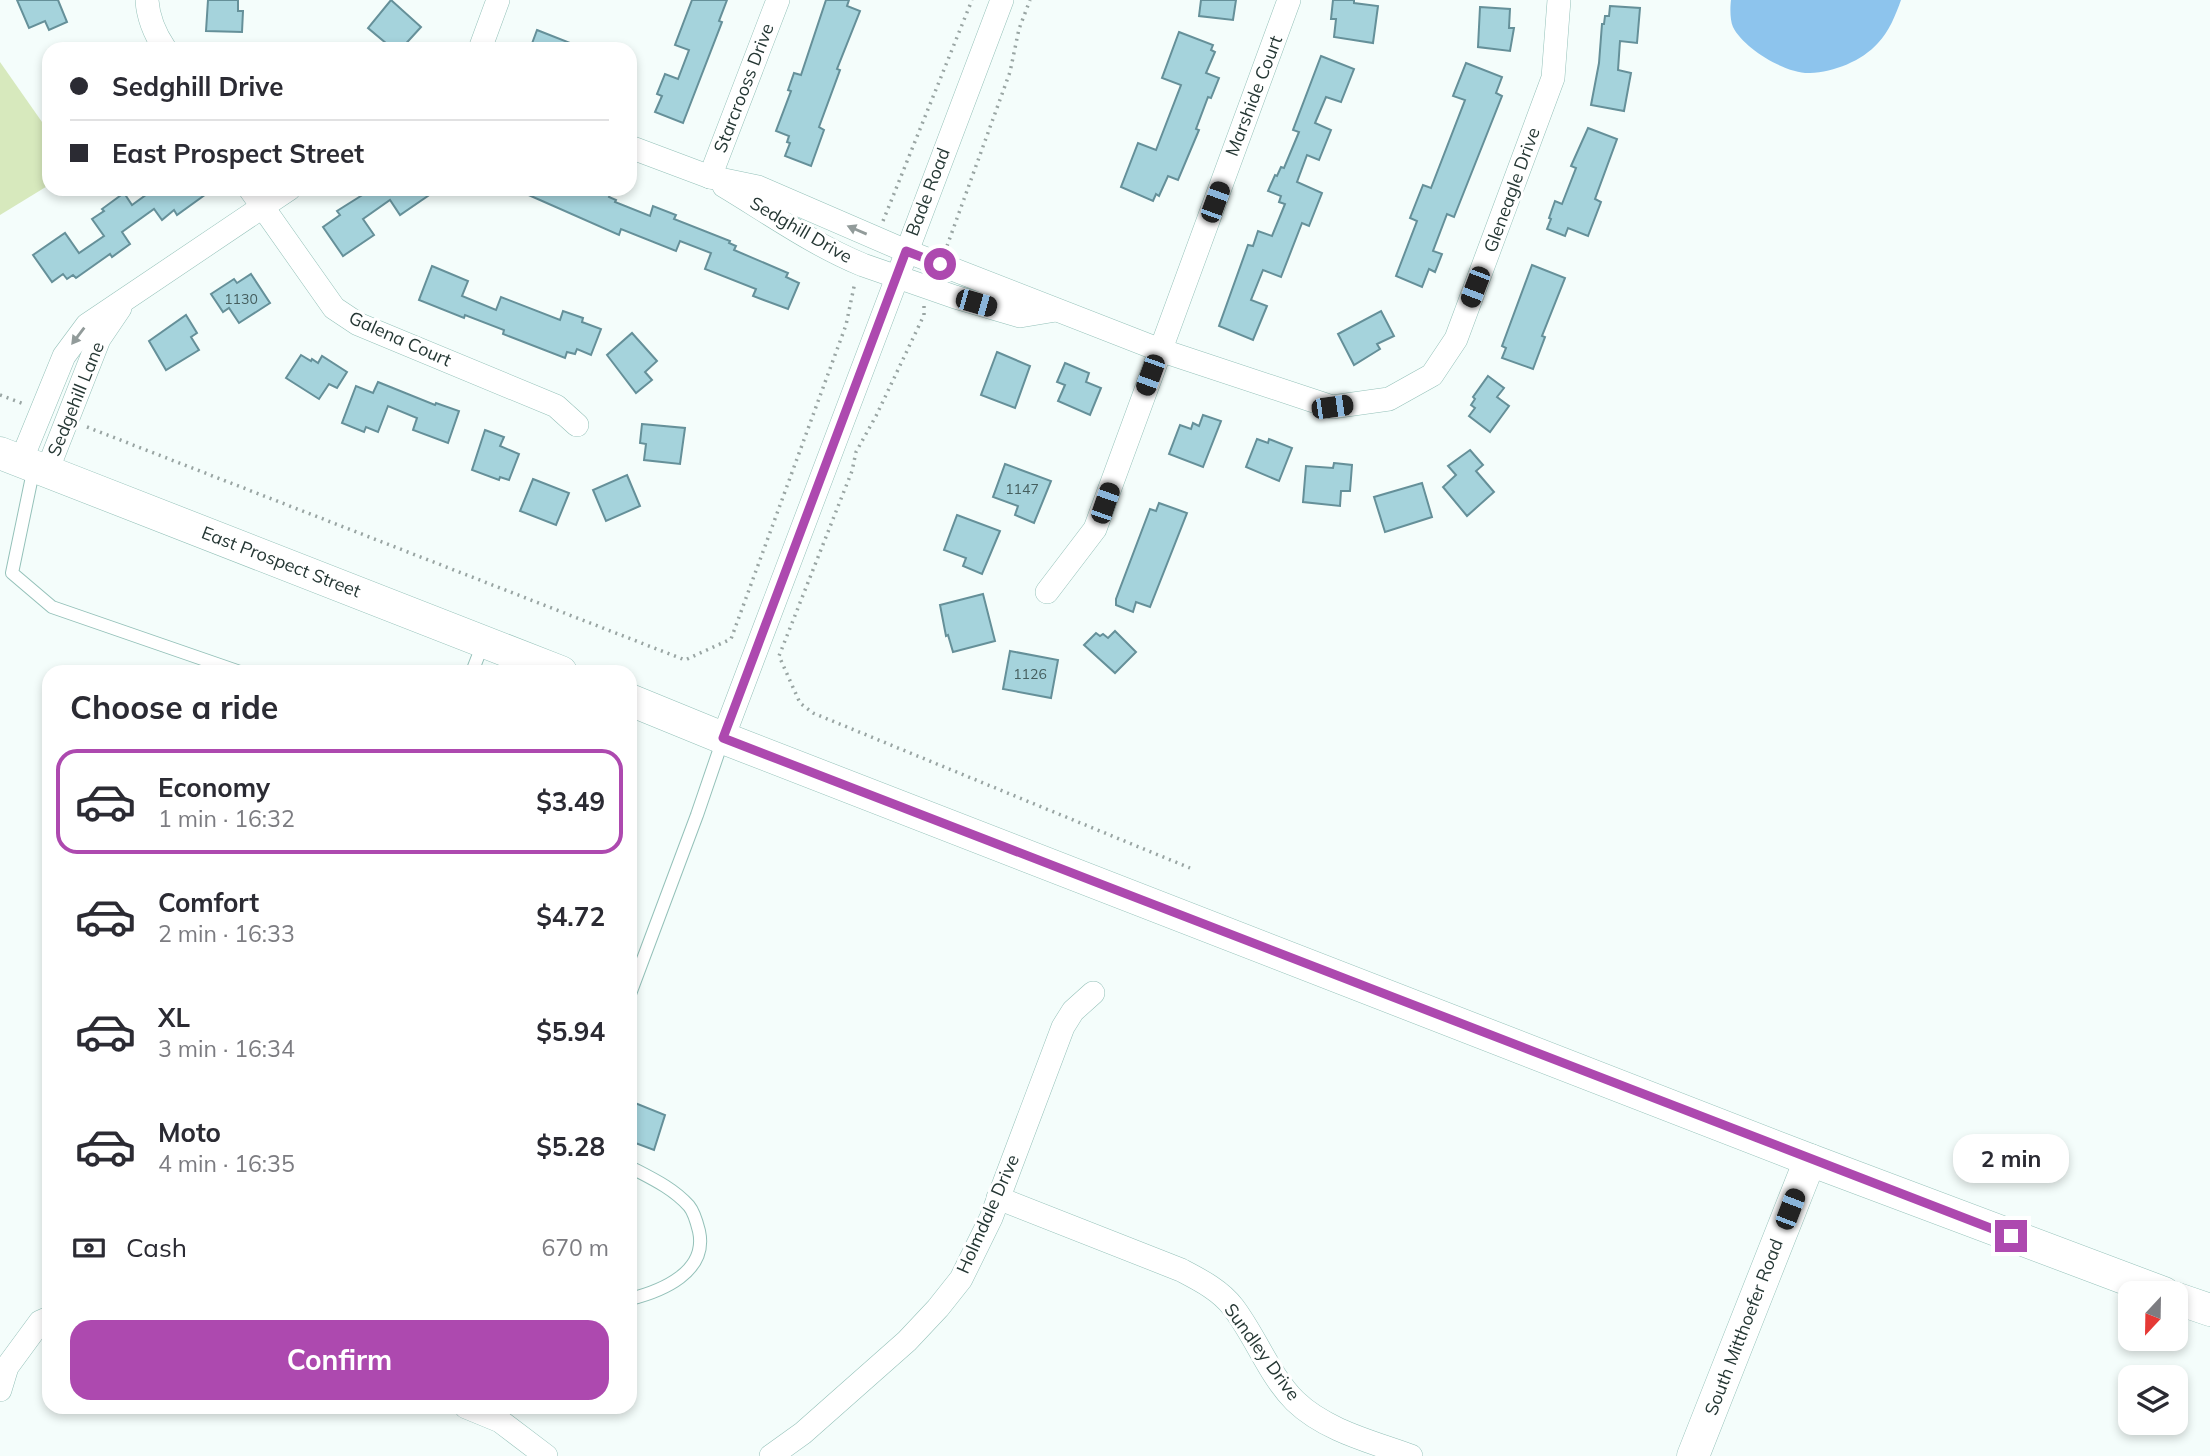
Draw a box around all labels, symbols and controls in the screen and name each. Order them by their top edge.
street label: Starcrooss Drive [708,20,779,156]
street label: Marshide Court [1220,32,1287,159]
text: Sedghill Drive [112,70,283,103]
street label: Gleneagle Drive [1478,124,1545,256]
text: East Prospect Street [112,137,364,170]
street label: Bade Road [900,145,955,239]
car [1198,179,1233,225]
street label: Sedghill Drive [746,191,856,268]
one-way arrow [846,224,867,235]
route start [924,248,956,280]
car [1458,264,1493,310]
car [953,287,1000,319]
house number: 1130 [224,290,258,308]
street label: Galena Court [345,306,455,371]
one-way arrow [72,327,86,345]
street label: Sedgehill Lane [42,338,109,459]
car [1133,352,1168,398]
car [1310,394,1355,420]
house number: 1147 [1005,480,1039,498]
car [1089,480,1122,526]
street label: East Prospect Street [198,521,364,602]
house number: 1126 [1013,665,1047,683]
text: Choose a ride [70,687,278,727]
icon: car [74,770,137,833]
text: Economy [158,771,270,804]
text: $3.49 [536,785,605,818]
text: 1 min · 16:32 [158,804,295,833]
icon: car [74,885,137,948]
text: Comfort [158,886,259,919]
text: $4.72 [536,900,605,933]
text: 2 min · 16:33 [158,919,295,948]
icon: car [74,1000,137,1063]
text: XL [158,1001,190,1034]
text: $5.94 [536,1015,605,1048]
text: 3 min · 16:34 [158,1034,295,1063]
icon: car [74,1115,137,1178]
text: Moto [158,1116,221,1149]
text: $5.28 [536,1130,605,1163]
callout: 2 min [1953,1134,2069,1184]
text: 2 min [1981,1144,2041,1173]
text: 4 min · 16:35 [158,1149,295,1178]
street label: Holmdale Drive [951,1151,1024,1277]
car [1773,1186,1808,1232]
route end [1995,1220,2027,1252]
icon: cash [70,1229,108,1267]
text: Cash [126,1231,187,1264]
text: 670 m [541,1233,609,1262]
street label: South Mitthoefer Road [1699,1235,1788,1418]
north arrow [2118,1281,2188,1351]
map controls [2118,1281,2188,1435]
street label: Sundley Drive [1219,1299,1305,1405]
button: Confirm [70,1320,609,1400]
button: layers [2118,1365,2188,1435]

